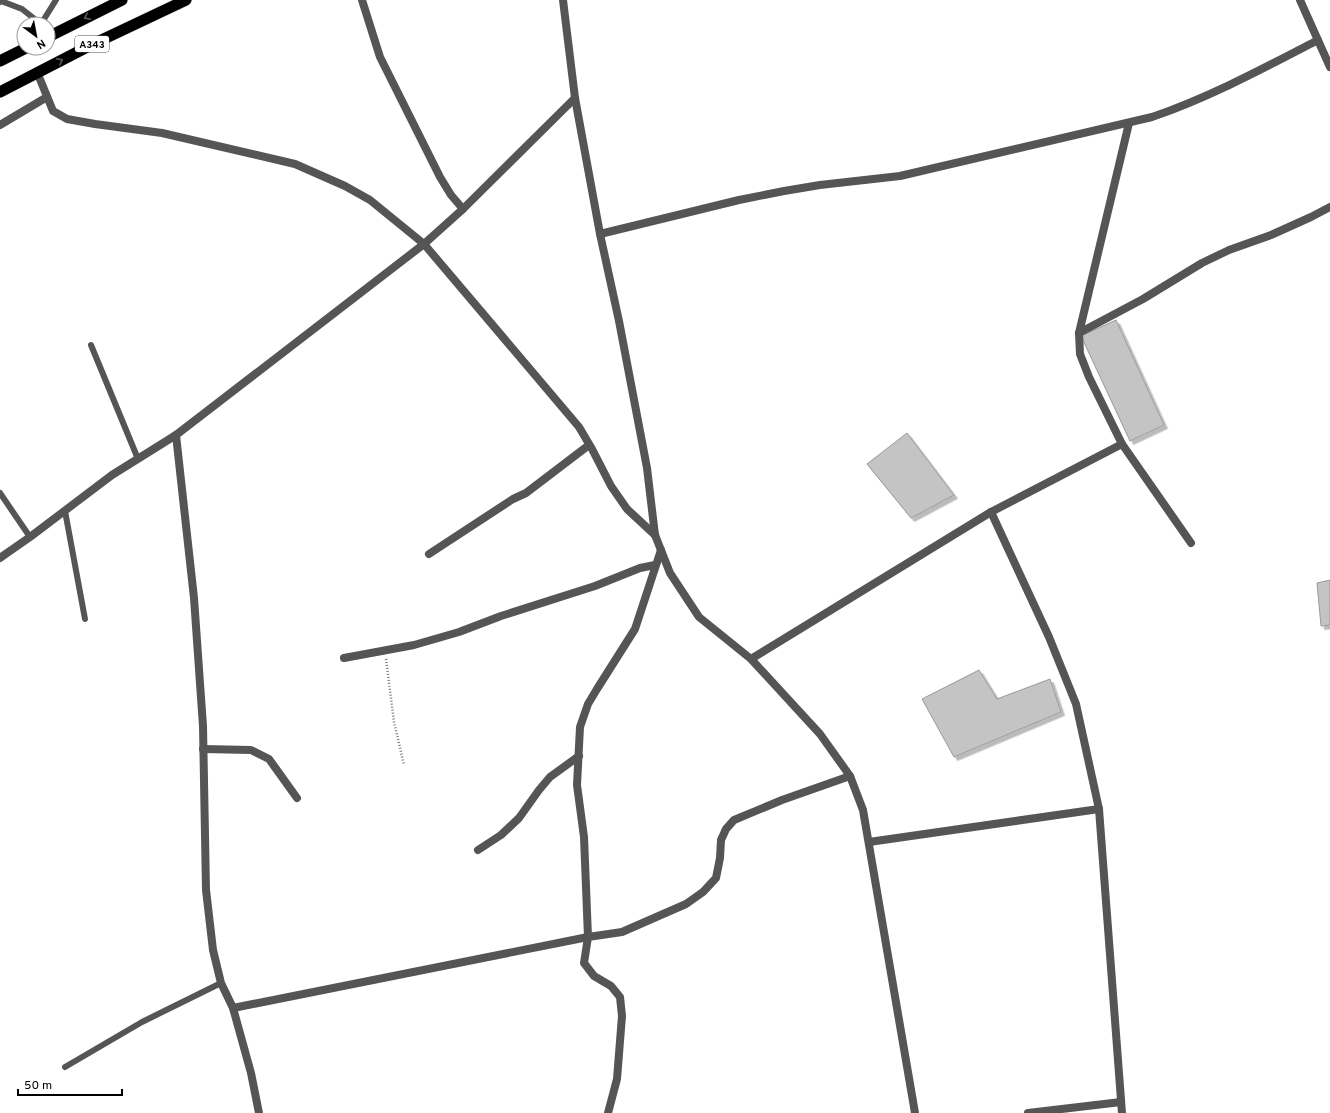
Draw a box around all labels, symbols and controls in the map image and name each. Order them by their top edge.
one-way arrow [84,13,92,20]
north arrow [16,16,56,56]
text: N [34,36,48,52]
road number: A343 [75,36,109,52]
one-way arrow [55,58,63,66]
scale bar [18,1071,122,1097]
text: 50 m [24,1078,52,1094]

